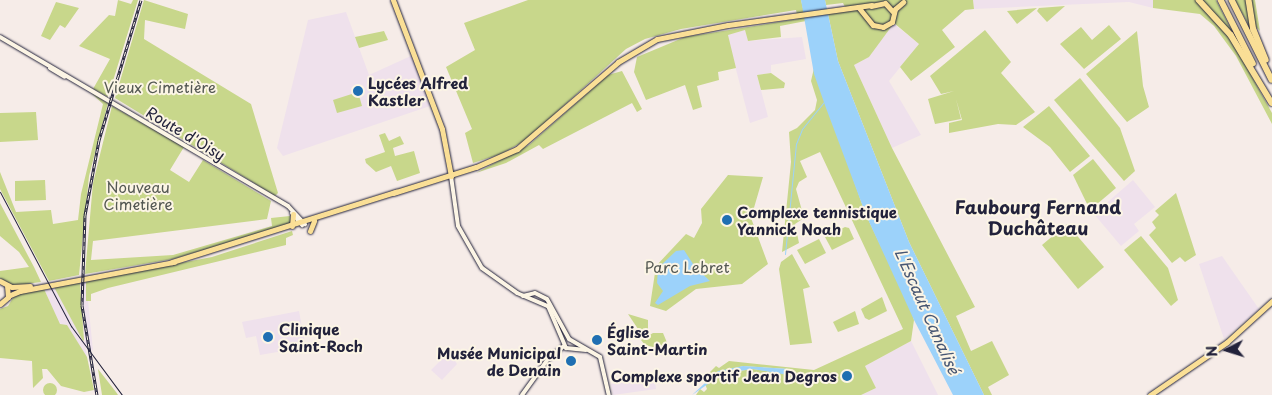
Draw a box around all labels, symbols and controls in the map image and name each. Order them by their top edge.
place label: Lycées Alfred Kastler [368,73,470,108]
park label: Vieux Cimetière [104,78,216,96]
marker: Lycées Alfred Kastler [352,85,364,97]
street label: Route d'Oisy [143,102,229,164]
park label: Nouveau Cimetière [103,177,173,212]
district label: Faubourg Fernand Duchâteau [954,197,1122,240]
place label: Complexe tennistique Yannick Noah [737,202,898,237]
marker: Complexe tennistique Yannick Noah [721,214,733,226]
water label: L'Escaut Canalisé [892,245,964,377]
park label: Parc Lebret [645,258,729,276]
place label: Clinique Saint-Roch [279,319,363,354]
place label: Église Saint-Martin [607,322,707,357]
north arrow [1202,325,1252,375]
marker: Clinique Saint-Roch [261,330,275,344]
marker: Église Saint-Martin [591,334,603,346]
place label: Musée Municipal de Denain [435,343,561,378]
text: N [1201,345,1223,358]
marker: Musée Municipal de Denain [565,355,577,367]
place label: Complexe sportif Jean Degros [610,367,837,385]
marker: Complexe sportif Jean Degros [841,370,853,382]

